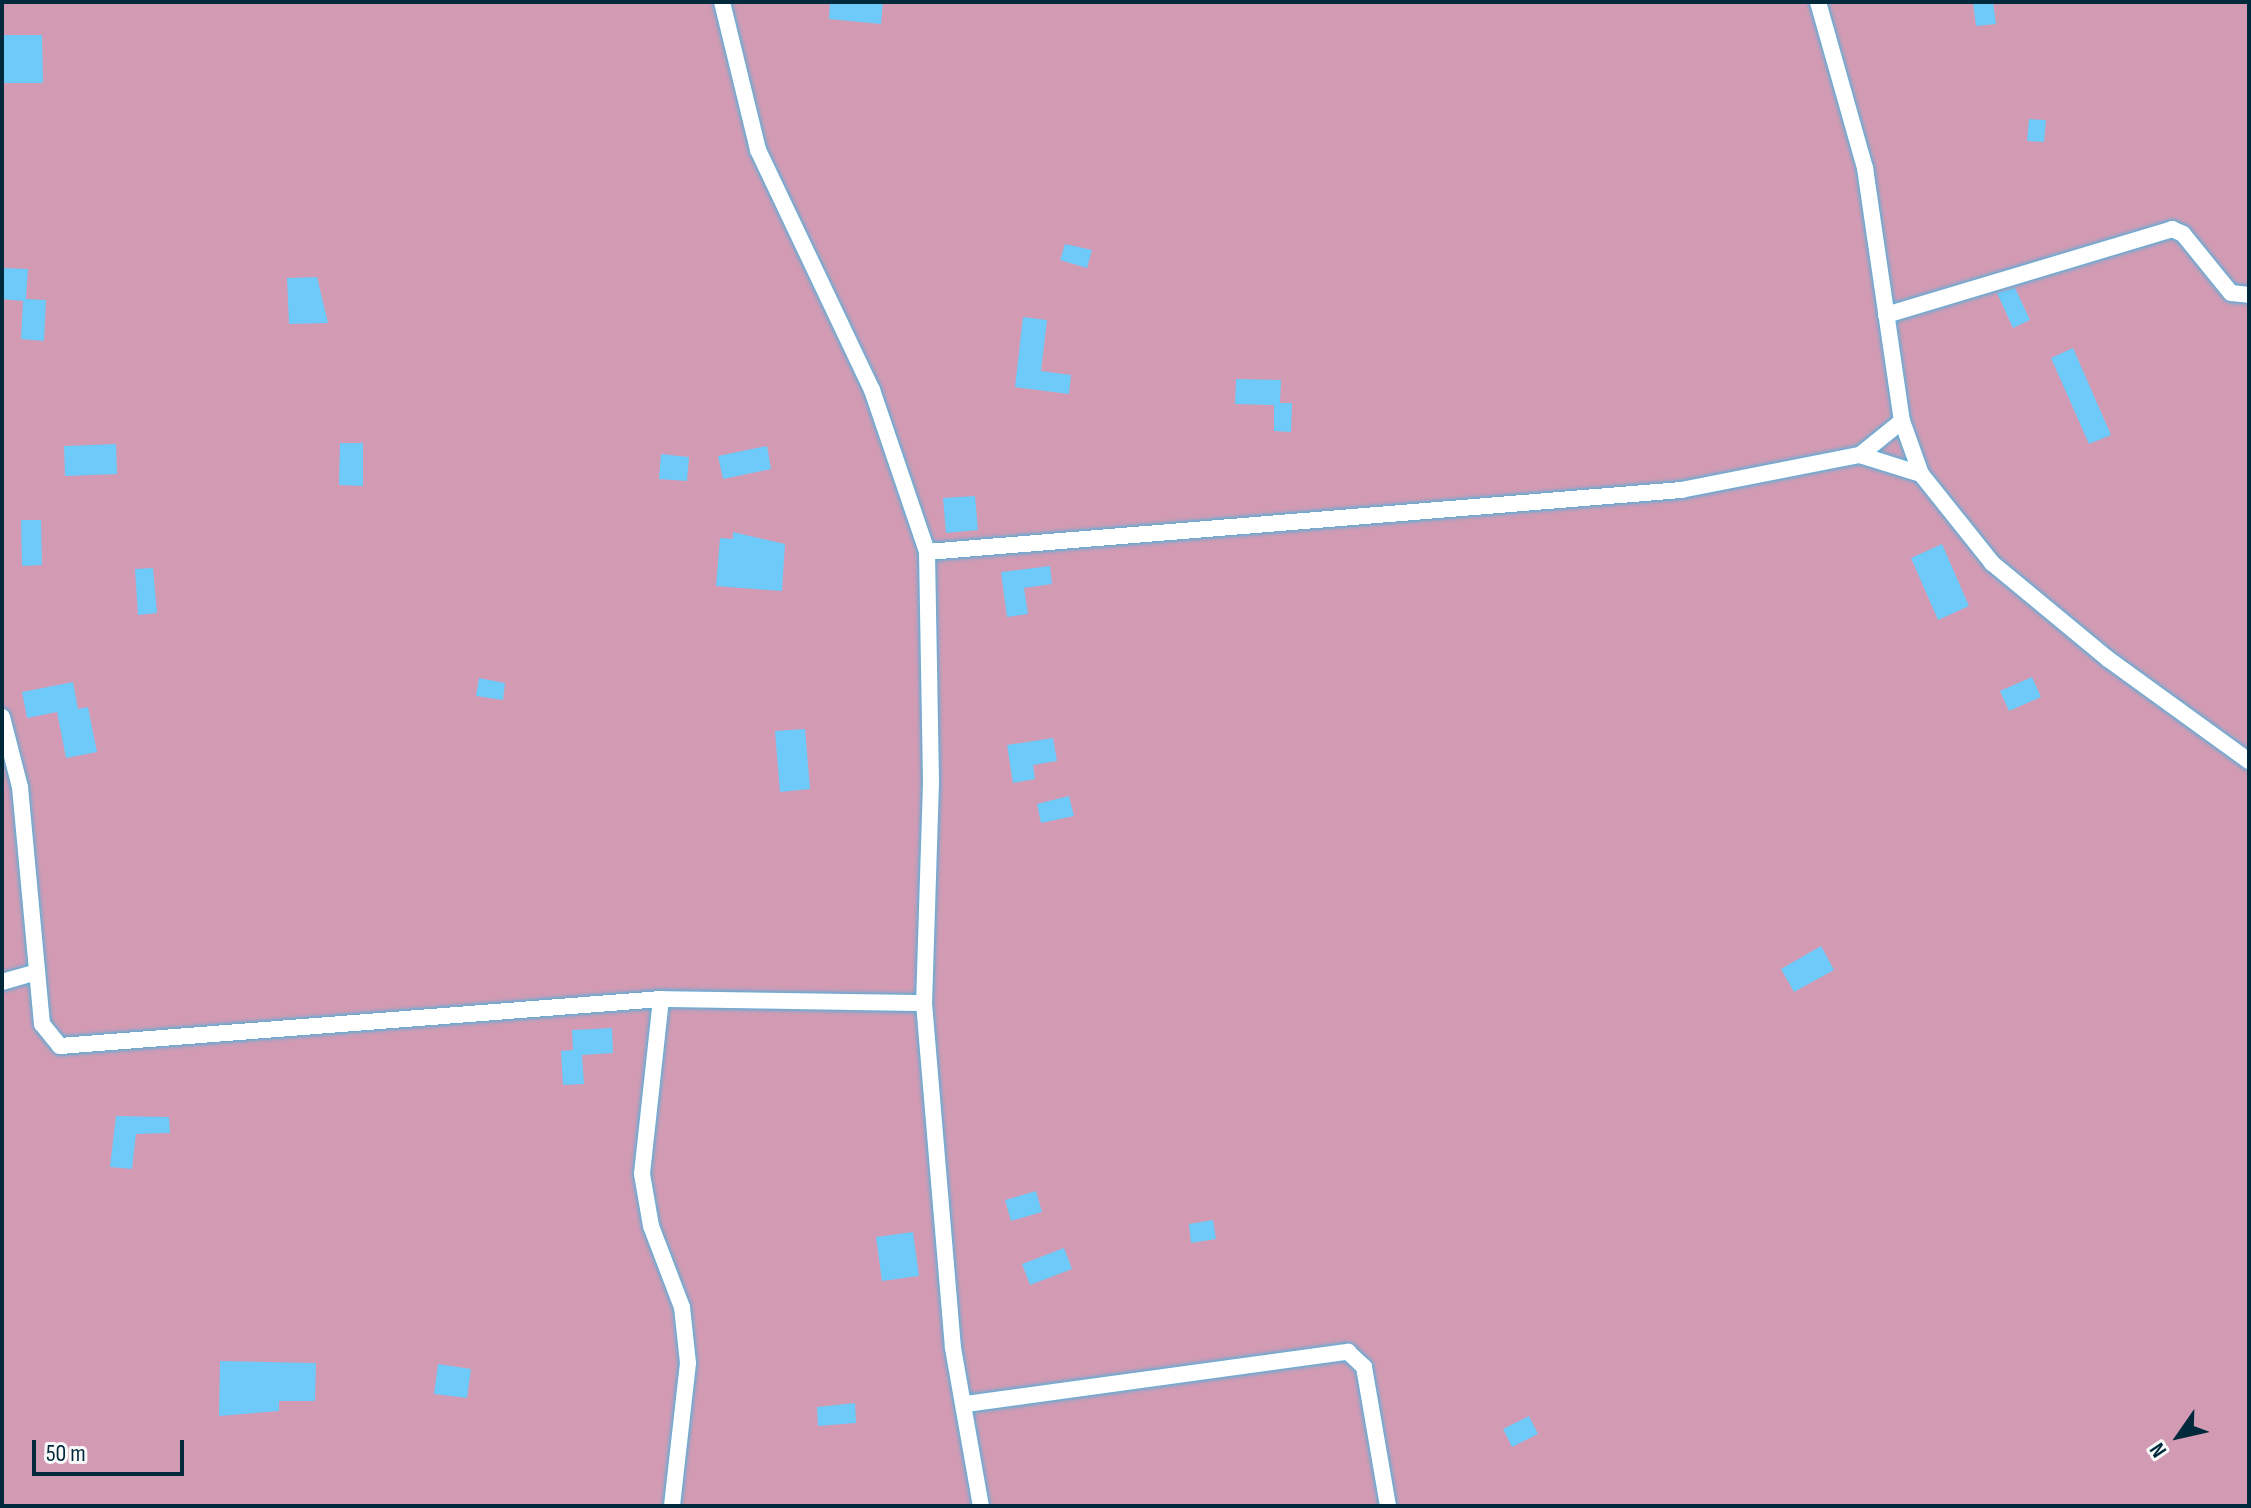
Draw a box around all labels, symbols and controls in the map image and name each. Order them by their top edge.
north arrow [2139,1396,2219,1476]
scale bar [36,1424,188,1474]
text: N [2144,1437,2173,1462]
text: 50 m [46,1439,86,1468]

